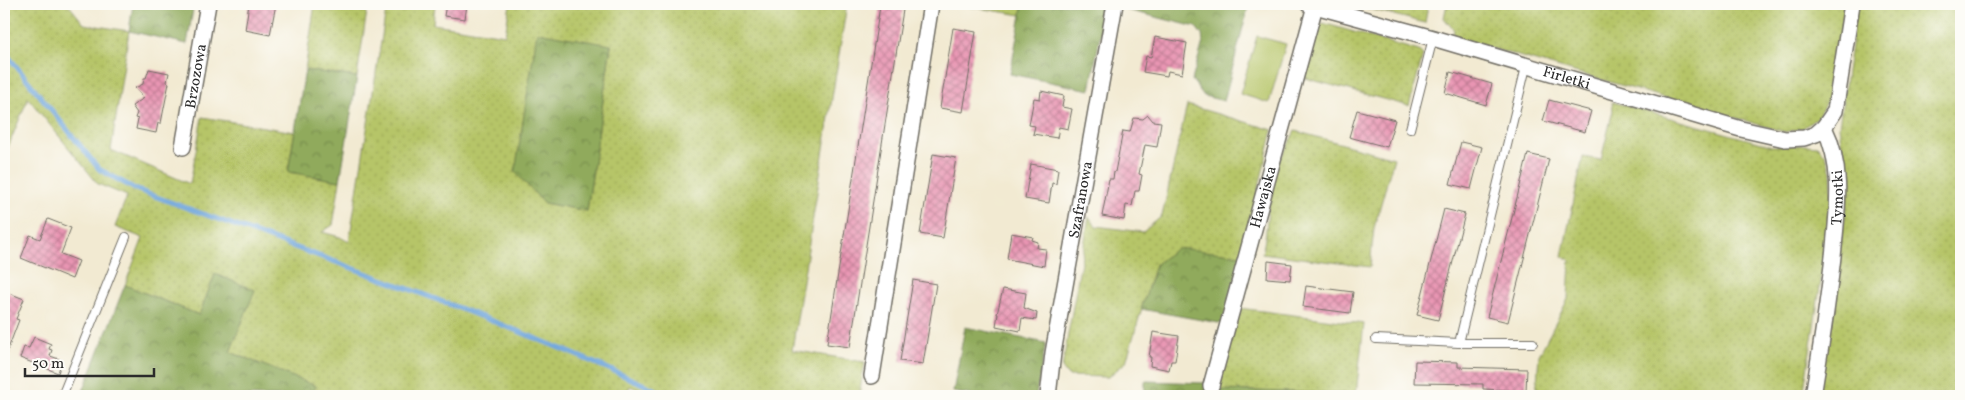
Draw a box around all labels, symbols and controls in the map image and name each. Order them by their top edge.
street label: Brzozowa [181,42,213,110]
street label: Firletki [1540,62,1592,96]
street label: Szafranowa [1065,160,1099,240]
street label: Hawajska [1246,164,1283,231]
street label: Tymotki [1827,169,1850,226]
scale bar [25,345,154,377]
text: 50 m [32,354,64,375]

